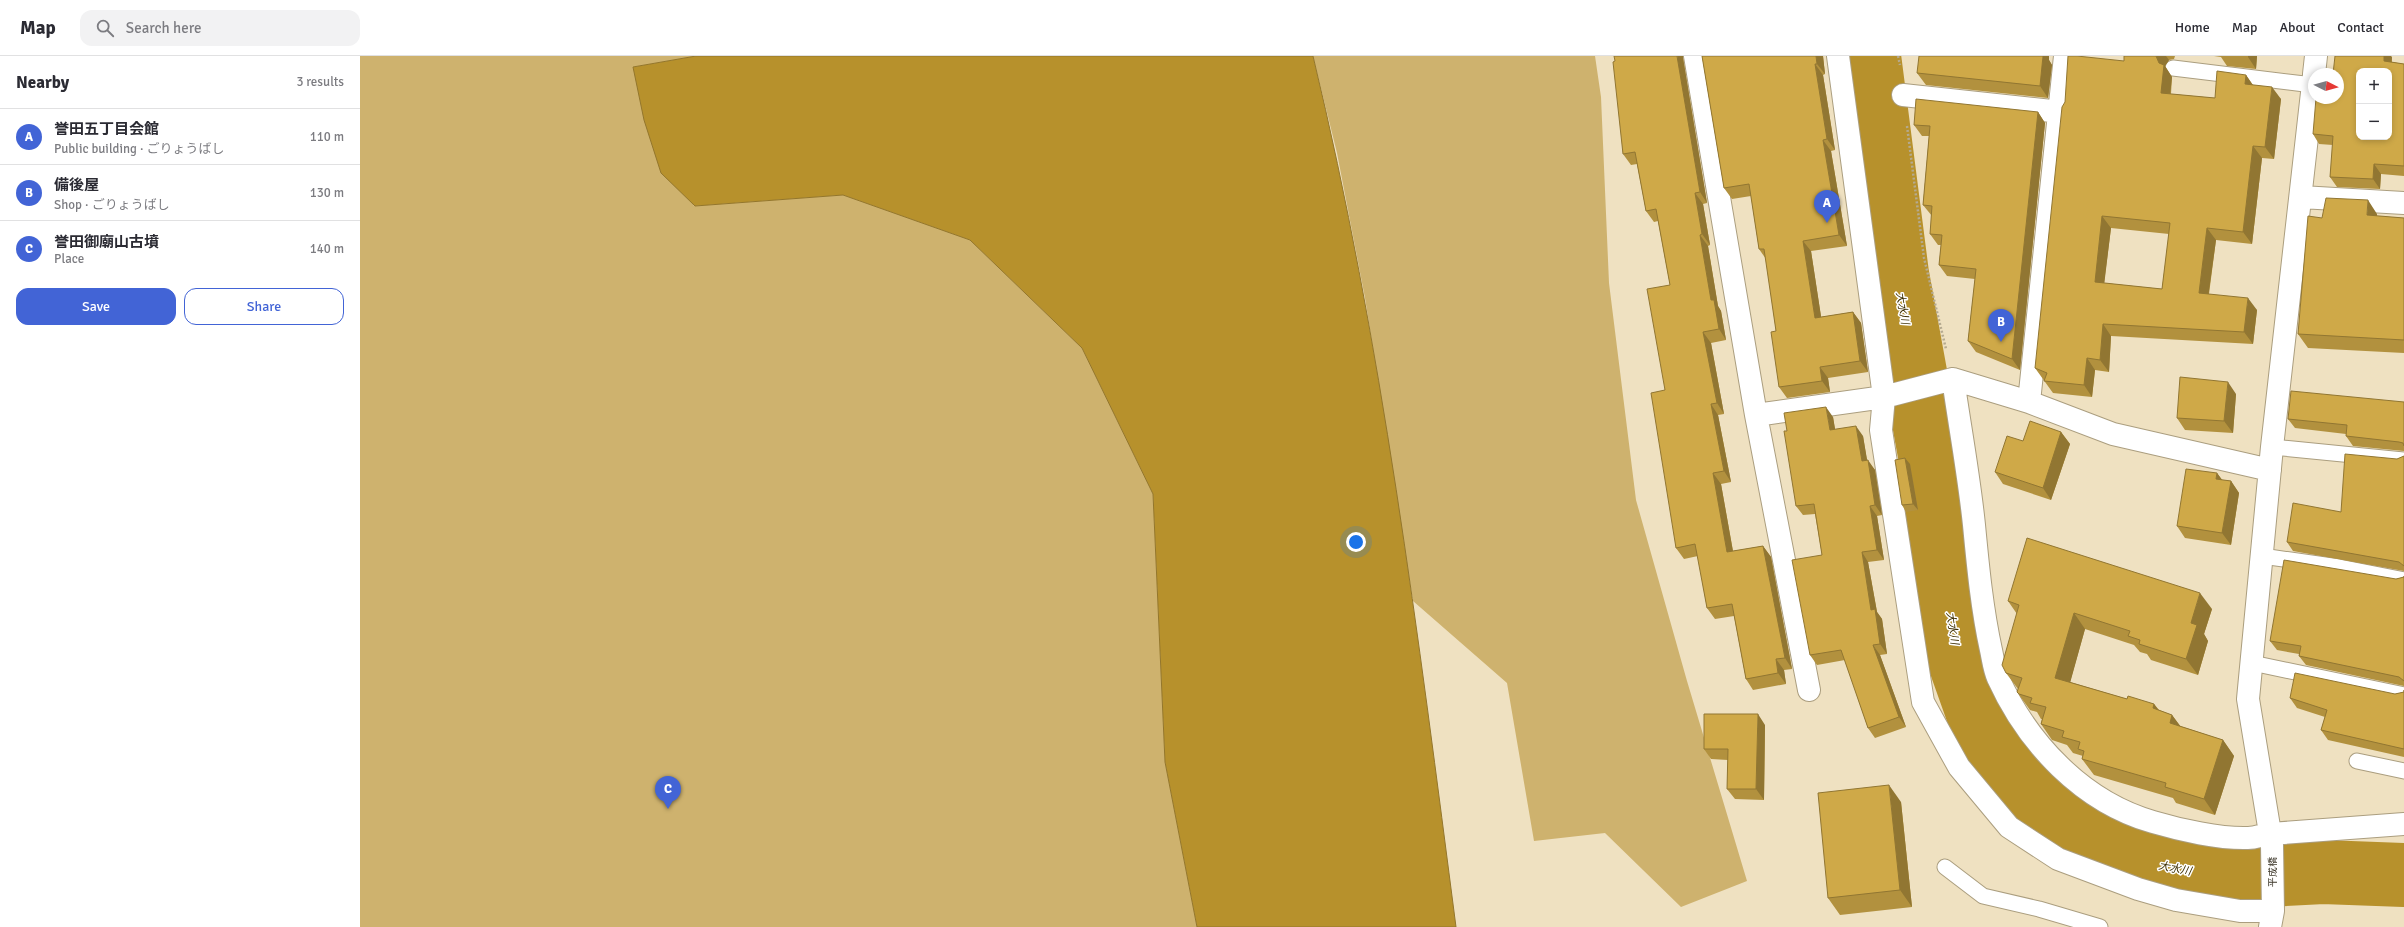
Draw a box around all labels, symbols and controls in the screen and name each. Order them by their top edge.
search box [80,10,360,46]
text: Map [20,16,56,40]
icon: search [94,17,116,39]
text: Search here [126,19,201,37]
text: Home [2175,19,2210,36]
text: Map [2232,19,2257,36]
text: About [2279,19,2315,36]
text: Contact [2337,19,2384,36]
north arrow [2308,68,2344,104]
map controls [2356,68,2392,140]
button: + [2356,68,2392,104]
text: Nearby [16,72,69,93]
text: 3 results [296,74,344,90]
button: − [2356,104,2392,140]
text: 誉田五丁目会館 [54,120,159,138]
text: A [25,129,33,145]
text: 110 m [310,129,344,145]
text: Public building · ごりょうばし [54,141,225,157]
text: 備後屋 [54,176,99,194]
text: B [25,185,33,201]
text: 130 m [310,185,344,201]
pin: A [1814,190,1840,223]
text: Shop · ごりょうばし [54,197,170,213]
text: 誉田御廟山古墳 [54,233,159,251]
text: C [25,241,33,257]
text: 140 m [310,241,344,257]
text: Place [54,251,84,267]
button: Save [16,288,176,325]
button: Share [184,288,344,325]
water label: 大水川 [1893,291,1912,326]
pin: B [1988,309,2014,342]
your location [1346,532,1366,552]
water label: 大水川 [1944,611,1961,646]
pin: C [655,776,681,809]
street label: 平成橋 [2267,857,2279,887]
water label: 大水川 [2157,859,2193,878]

